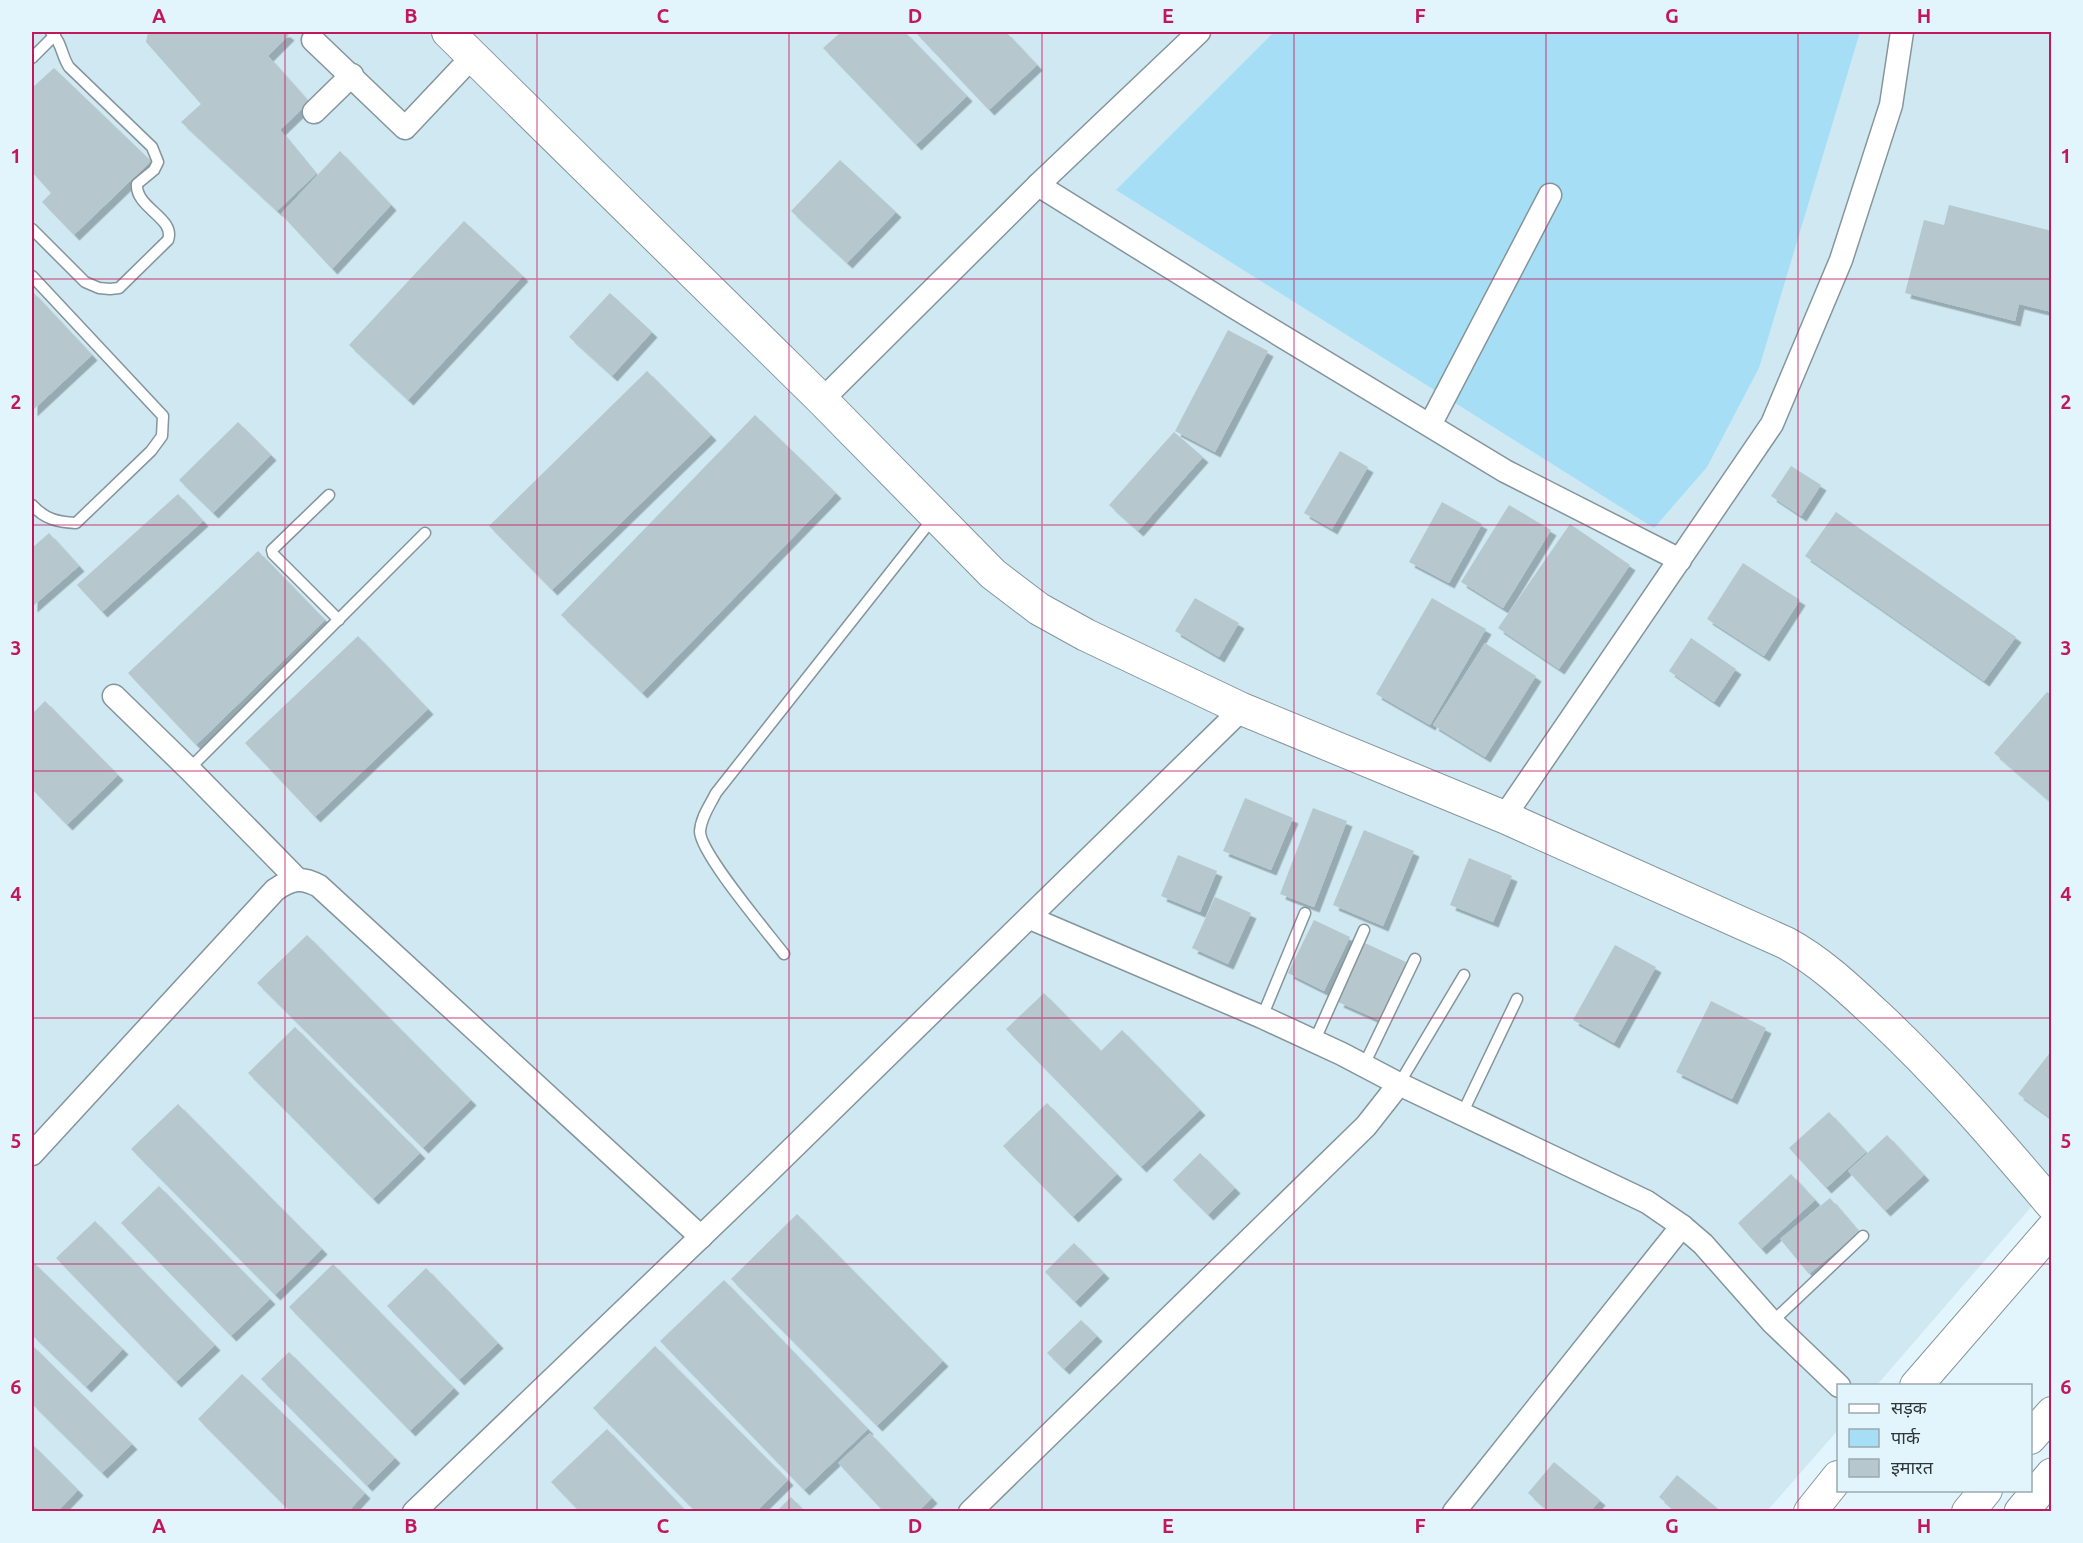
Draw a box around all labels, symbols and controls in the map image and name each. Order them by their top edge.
text: A [152,4,166,27]
text: B [404,4,418,27]
text: C [657,4,670,27]
text: D [908,4,922,27]
text: E [1162,4,1174,27]
text: F [1414,4,1426,27]
text: G [1665,4,1679,27]
text: H [1917,4,1931,27]
text: 1 [10,144,22,167]
text: 1 [2060,144,2072,167]
text: 2 [10,390,22,413]
text: 2 [2060,390,2072,413]
text: 3 [10,636,22,659]
text: 3 [2060,636,2072,659]
text: 4 [10,882,22,905]
text: 4 [2060,882,2072,905]
text: 5 [10,1129,22,1152]
text: 5 [2060,1129,2072,1152]
text: 6 [10,1375,22,1398]
text: 6 [2060,1375,2072,1398]
legend [1837,1384,2032,1492]
text: सड़क [1891,1397,1928,1418]
text: पार्क [1891,1427,1921,1447]
text: इमारत [1891,1457,1934,1477]
text: A [152,1514,166,1537]
text: B [404,1514,418,1537]
text: C [657,1514,670,1537]
text: D [908,1514,922,1537]
text: E [1162,1514,1174,1537]
text: F [1414,1514,1426,1537]
text: G [1665,1514,1679,1537]
text: H [1917,1514,1931,1537]

